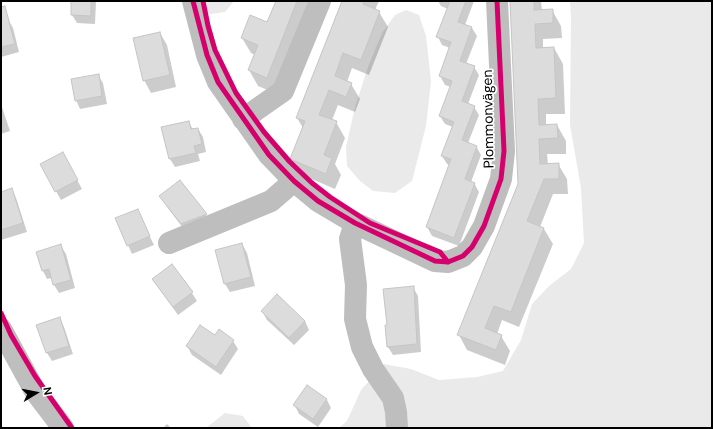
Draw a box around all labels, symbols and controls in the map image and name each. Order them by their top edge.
street label: Plommonvägen [480,69,498,169]
north arrow [16,373,56,413]
text: N [40,386,55,396]

